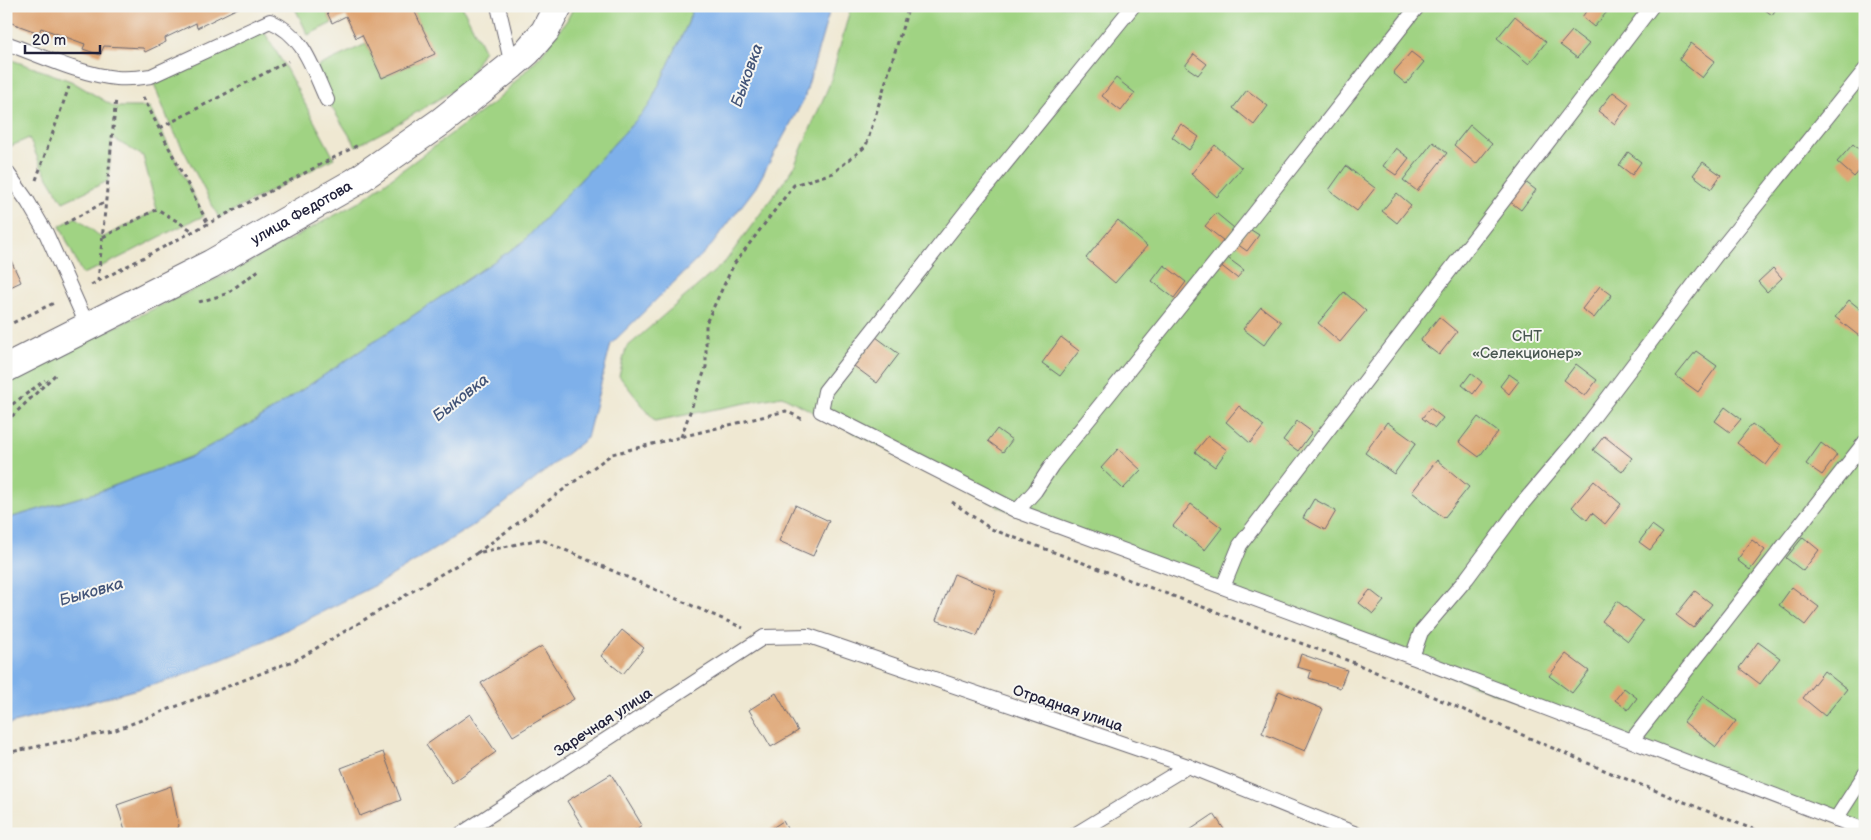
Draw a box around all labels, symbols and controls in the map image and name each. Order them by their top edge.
scale bar [25,22,100,54]
text: 20 m [32,31,66,50]
water label: Быковка [727,41,768,110]
street label: улица Федотова [248,177,356,249]
park label: СНТ «Селекционер» [1472,327,1582,363]
water label: Быковка [429,370,493,426]
water label: Быковка [57,574,126,611]
street label: Отрадная улица [1010,681,1126,736]
street label: Заречная улица [551,683,656,761]

